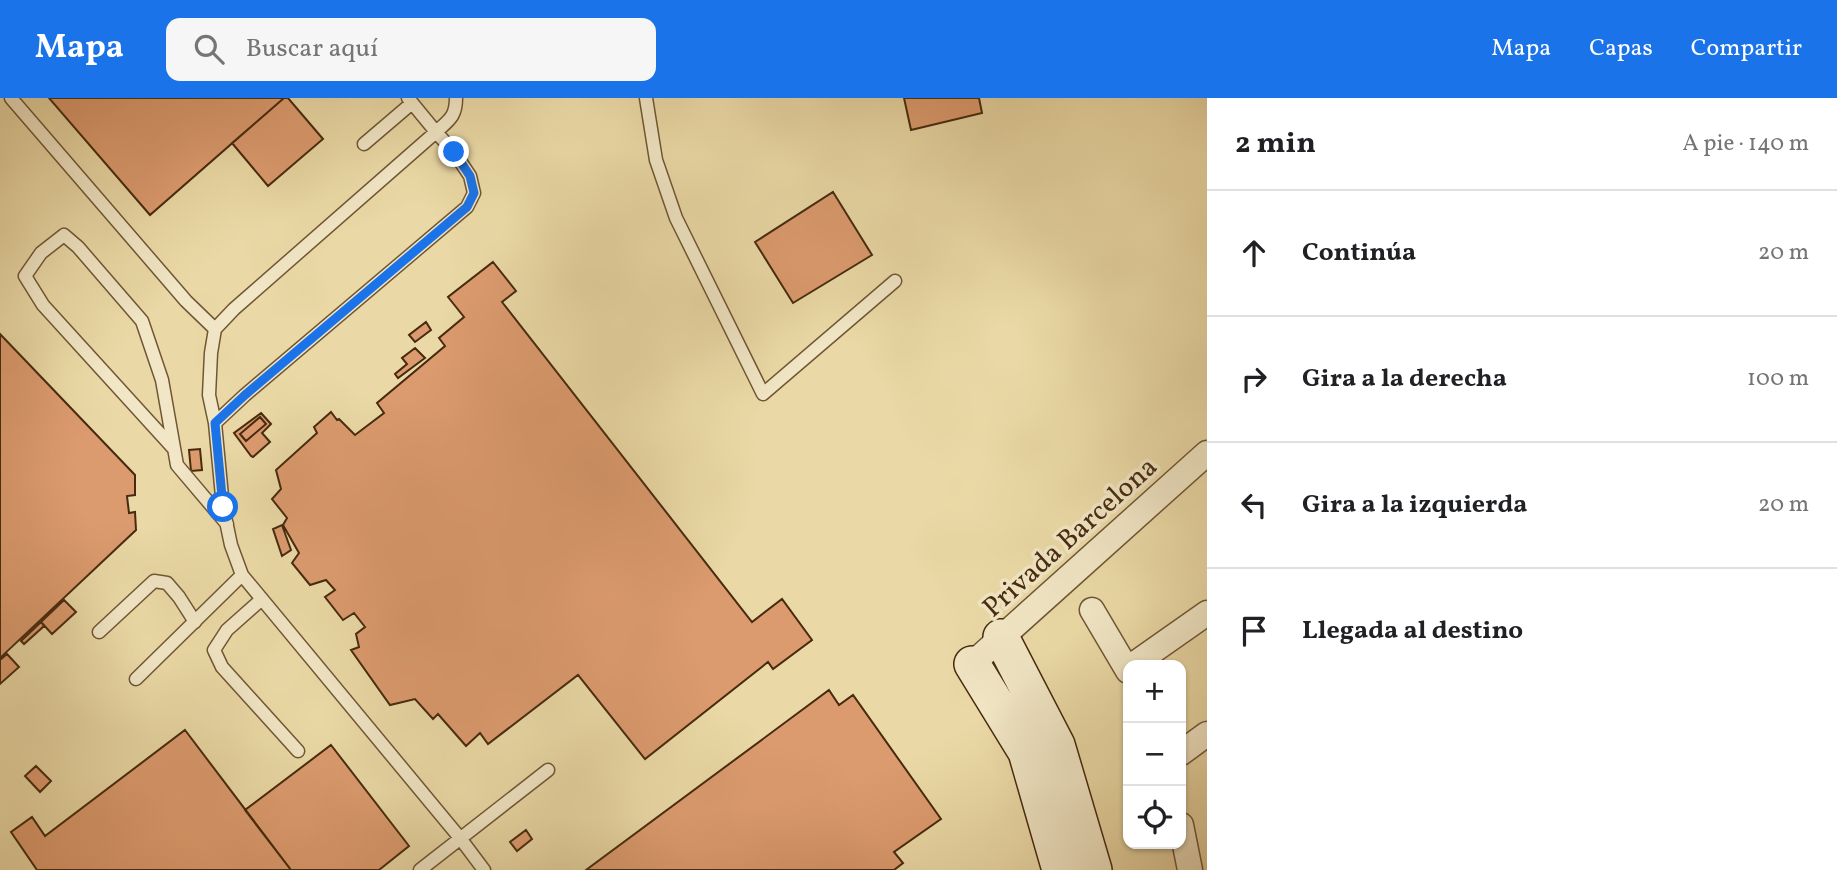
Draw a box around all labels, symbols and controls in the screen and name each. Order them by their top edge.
search box [166,18,656,81]
text: Mapa [35,26,124,72]
icon: search [190,30,228,68]
text: Buscar aquí [246,31,378,67]
text: Mapa [1491,32,1551,66]
text: Capas [1589,32,1653,66]
text: Compartir [1691,32,1802,66]
text: 2 min [1235,123,1316,165]
text: A pie · 140 m [1683,128,1809,160]
route end [438,136,469,167]
icon: ahead [1235,234,1273,272]
text: Continúa [1302,235,1416,271]
text: 20 m [1758,237,1809,269]
icon: right [1235,360,1273,398]
text: Gira a la derecha [1302,361,1507,397]
text: 100 m [1747,363,1809,395]
street label: Privada Barcelona [975,449,1167,627]
icon: left [1235,486,1273,524]
text: Gira a la izquierda [1302,487,1527,523]
text: 20 m [1758,489,1809,521]
route start [207,491,238,522]
icon: arrive [1235,612,1273,650]
text: Llegada al destino [1302,613,1523,649]
map controls [1123,660,1186,849]
button: + [1123,660,1186,723]
button: − [1123,723,1186,786]
button: locate [1123,786,1186,849]

